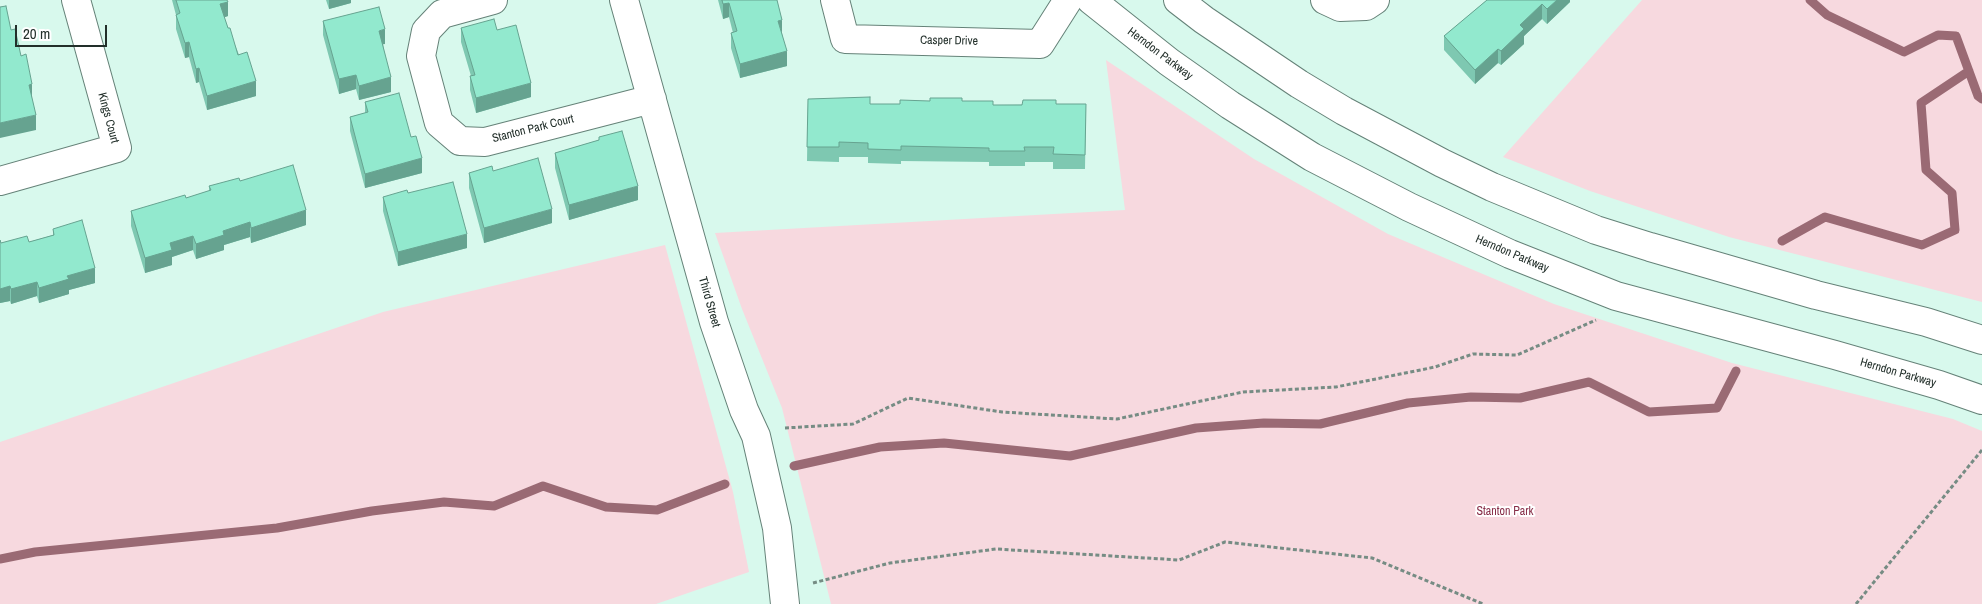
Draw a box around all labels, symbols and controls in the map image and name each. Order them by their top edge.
scale bar [18,15,110,47]
text: 20 m [23,23,50,44]
street label: Herndon Parkway [1124,25,1196,83]
street label: Casper Drive [920,33,978,49]
street label: Kings Court [94,91,122,145]
street label: Stanton Park Court [491,112,575,146]
street label: Herndon Parkway [1473,232,1551,276]
street label: Third Street [695,275,723,329]
street label: Herndon Parkway [1858,355,1938,391]
park label: Stanton Park [1477,505,1533,519]

